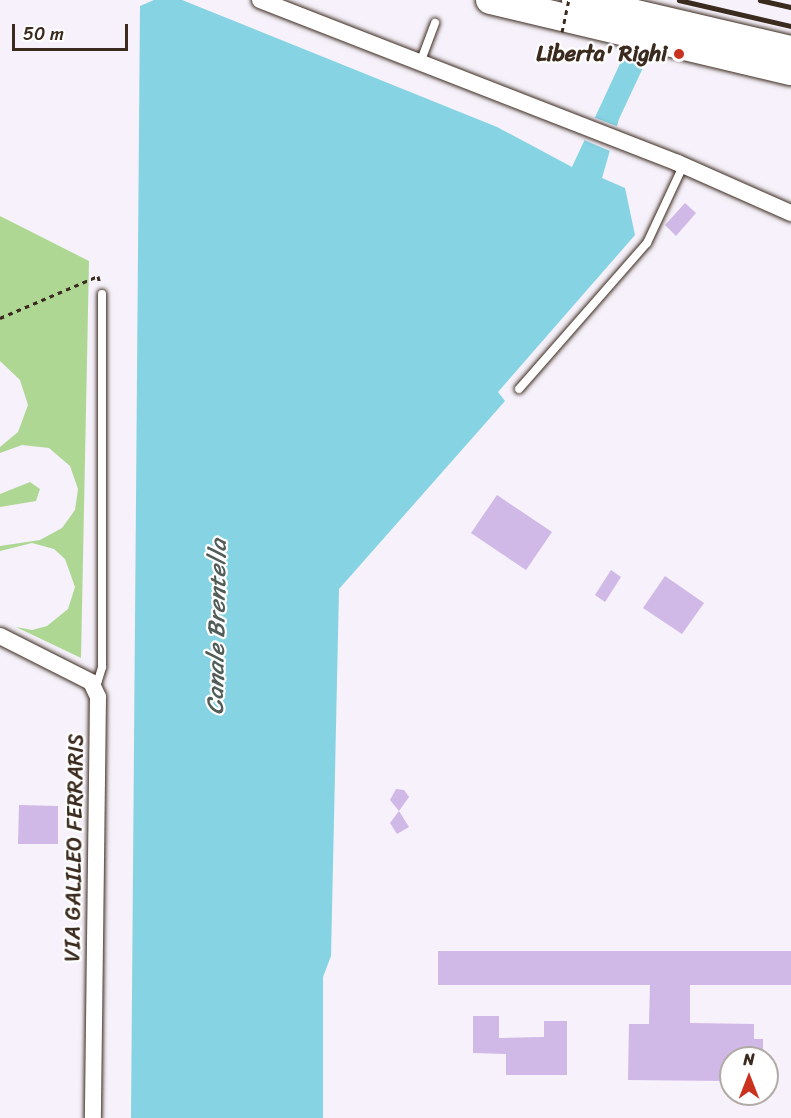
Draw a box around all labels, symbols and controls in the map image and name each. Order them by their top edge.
scale bar [15,12,130,50]
text: 50 m [23,18,64,50]
place label: Liberta' Righi [536,41,667,67]
marker: Liberta' Righi [672,47,686,61]
water label: Canale Brentella [201,539,233,715]
street label: VIA GALILEO FERRARIS [59,734,89,962]
text: N [743,1045,755,1074]
north arrow [719,1046,779,1106]

